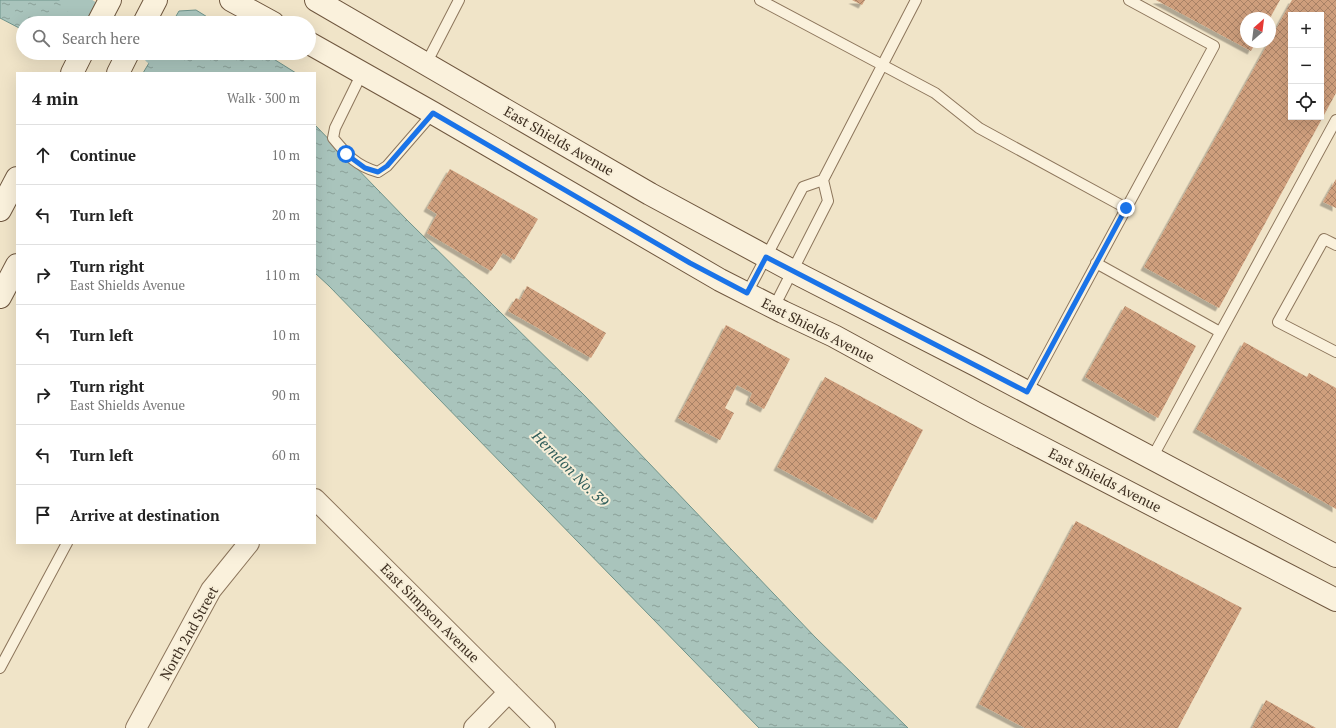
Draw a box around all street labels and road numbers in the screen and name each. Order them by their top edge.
street label: East Shields Avenue [501,101,618,180]
street label: East Shields Avenue [759,293,878,366]
street label: East Shields Avenue [1046,443,1165,516]
street label: East Simpson Avenue [377,559,484,666]
street label: North 2nd Street [155,582,223,683]

